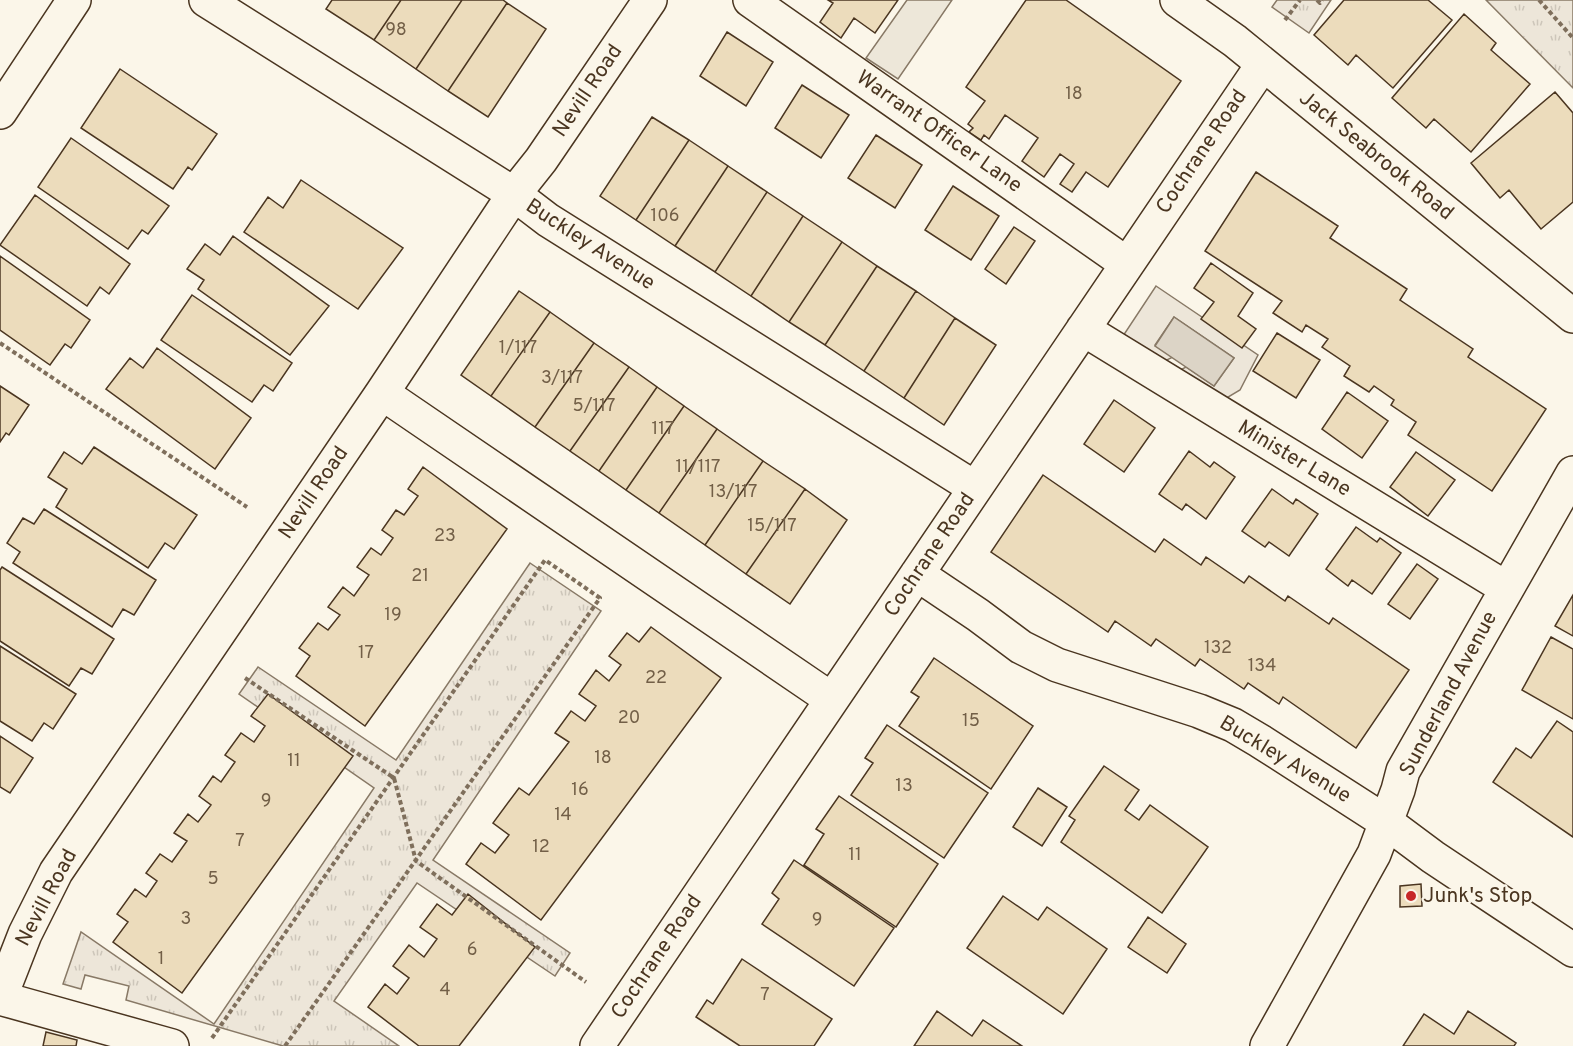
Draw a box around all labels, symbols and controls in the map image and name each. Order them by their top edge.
house number: 98 [385,19,407,42]
street label: Nevill Road [547,39,629,143]
street label: Warrant Officer Lane [851,65,1027,199]
house number: 18 [1065,83,1083,106]
street label: Cochrane Road [1150,85,1254,219]
street label: Jack Seabrook Road [1293,85,1459,227]
street label: Buckley Avenue [520,193,660,297]
house number: 106 [650,205,680,228]
house number: 1/117 [499,337,537,360]
house number: 3/117 [541,367,583,390]
house number: 5/117 [573,395,615,418]
street label: Minister Lane [1232,415,1356,503]
house number: 117 [652,418,674,441]
street label: Nevill Road [273,441,355,545]
house number: 11/117 [675,456,721,479]
house number: 13/117 [709,481,757,504]
street label: Cochrane Road [878,488,982,622]
house number: 15/117 [747,515,797,538]
house number: 23 [434,525,456,548]
house number: 21 [411,565,429,588]
house number: 19 [384,604,402,627]
street label: Sunderland Avenue [1394,607,1504,781]
house number: 132 [1204,637,1232,660]
house number: 17 [358,642,374,665]
house number: 134 [1248,655,1276,678]
house number: 22 [645,667,667,690]
house number: 20 [618,707,640,730]
house number: 15 [962,710,980,733]
street label: Buckley Avenue [1214,710,1356,810]
house number: 18 [594,747,612,770]
house number: 11 [287,750,301,773]
house number: 13 [895,775,913,798]
house number: 16 [571,779,589,802]
house number: 9 [261,790,271,813]
house number: 14 [554,804,572,827]
house number: 7 [235,830,245,853]
house number: 12 [532,836,550,859]
house number: 11 [848,844,862,867]
street label: Nevill Road [10,845,84,951]
house number: 5 [207,868,219,891]
place label: Junk's Stop [1423,883,1532,910]
marker: Junk's Stop [1404,889,1418,903]
street label: Cochrane Road [605,890,709,1024]
house number: 3 [181,908,191,931]
house number: 9 [812,909,822,932]
house number: 6 [467,939,477,962]
house number: 1 [158,948,164,971]
house number: 4 [439,979,451,1002]
house number: 7 [760,984,770,1007]

